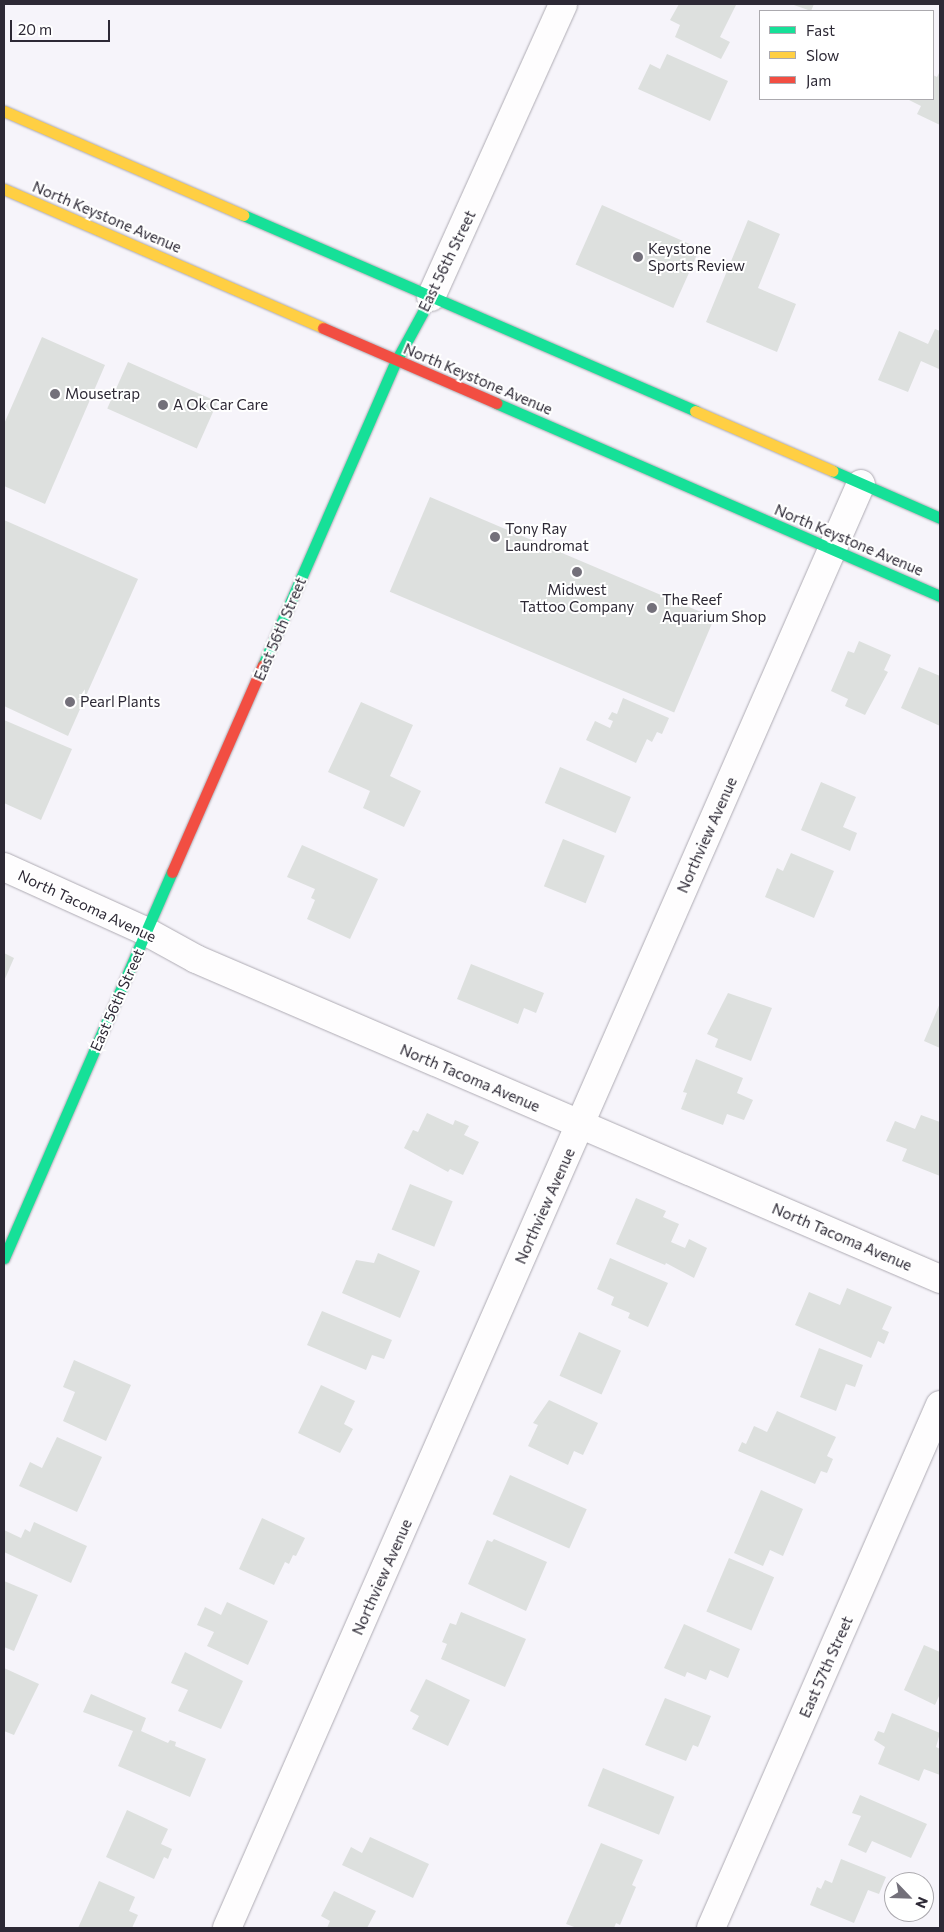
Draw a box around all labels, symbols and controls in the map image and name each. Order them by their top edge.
scale bar [12,10,112,42]
legend [759,10,934,100]
text: 20 m [18,20,52,38]
text: Fast [806,21,835,39]
text: Slow [806,46,839,64]
text: Jam [806,71,831,89]
street label: North Keystone Avenue [30,177,184,257]
street label: East 56th Street [415,207,479,315]
place label: Keystone Sports Review [648,239,745,274]
marker: Keystone Sports Review [632,251,644,263]
street label: North Keystone Avenue [401,339,555,419]
place label: Mousetrap [65,385,140,403]
marker: Mousetrap [49,388,61,400]
place label: A Ok Car Care [173,396,268,414]
marker: A Ok Car Care [157,399,169,411]
street label: North Keystone Avenue [772,500,926,580]
place label: Tony Ray Laundromat [505,519,589,554]
marker: Tony Ray Laundromat [489,531,501,543]
marker: Midwest Tattoo Company [571,566,583,578]
street label: East 56th Street [250,575,310,683]
place label: Midwest Tattoo Company [520,580,634,615]
place label: The Reef Aquarium Shop [662,590,766,625]
marker: The Reef Aquarium Shop [646,602,658,614]
place label: Pearl Plants [80,693,160,711]
marker: Pearl Plants [64,696,76,708]
street label: Northview Avenue [673,774,741,896]
street label: North Tacoma Avenue [15,866,159,946]
street label: East 56th Street [86,946,148,1054]
street label: North Tacoma Avenue [397,1040,543,1116]
street label: Northview Avenue [511,1145,579,1267]
street label: North Tacoma Avenue [769,1199,915,1275]
street label: Northview Avenue [348,1516,416,1638]
street label: East 57th Street [796,1614,856,1720]
north arrow [884,1872,934,1922]
text: N [912,1895,932,1911]

